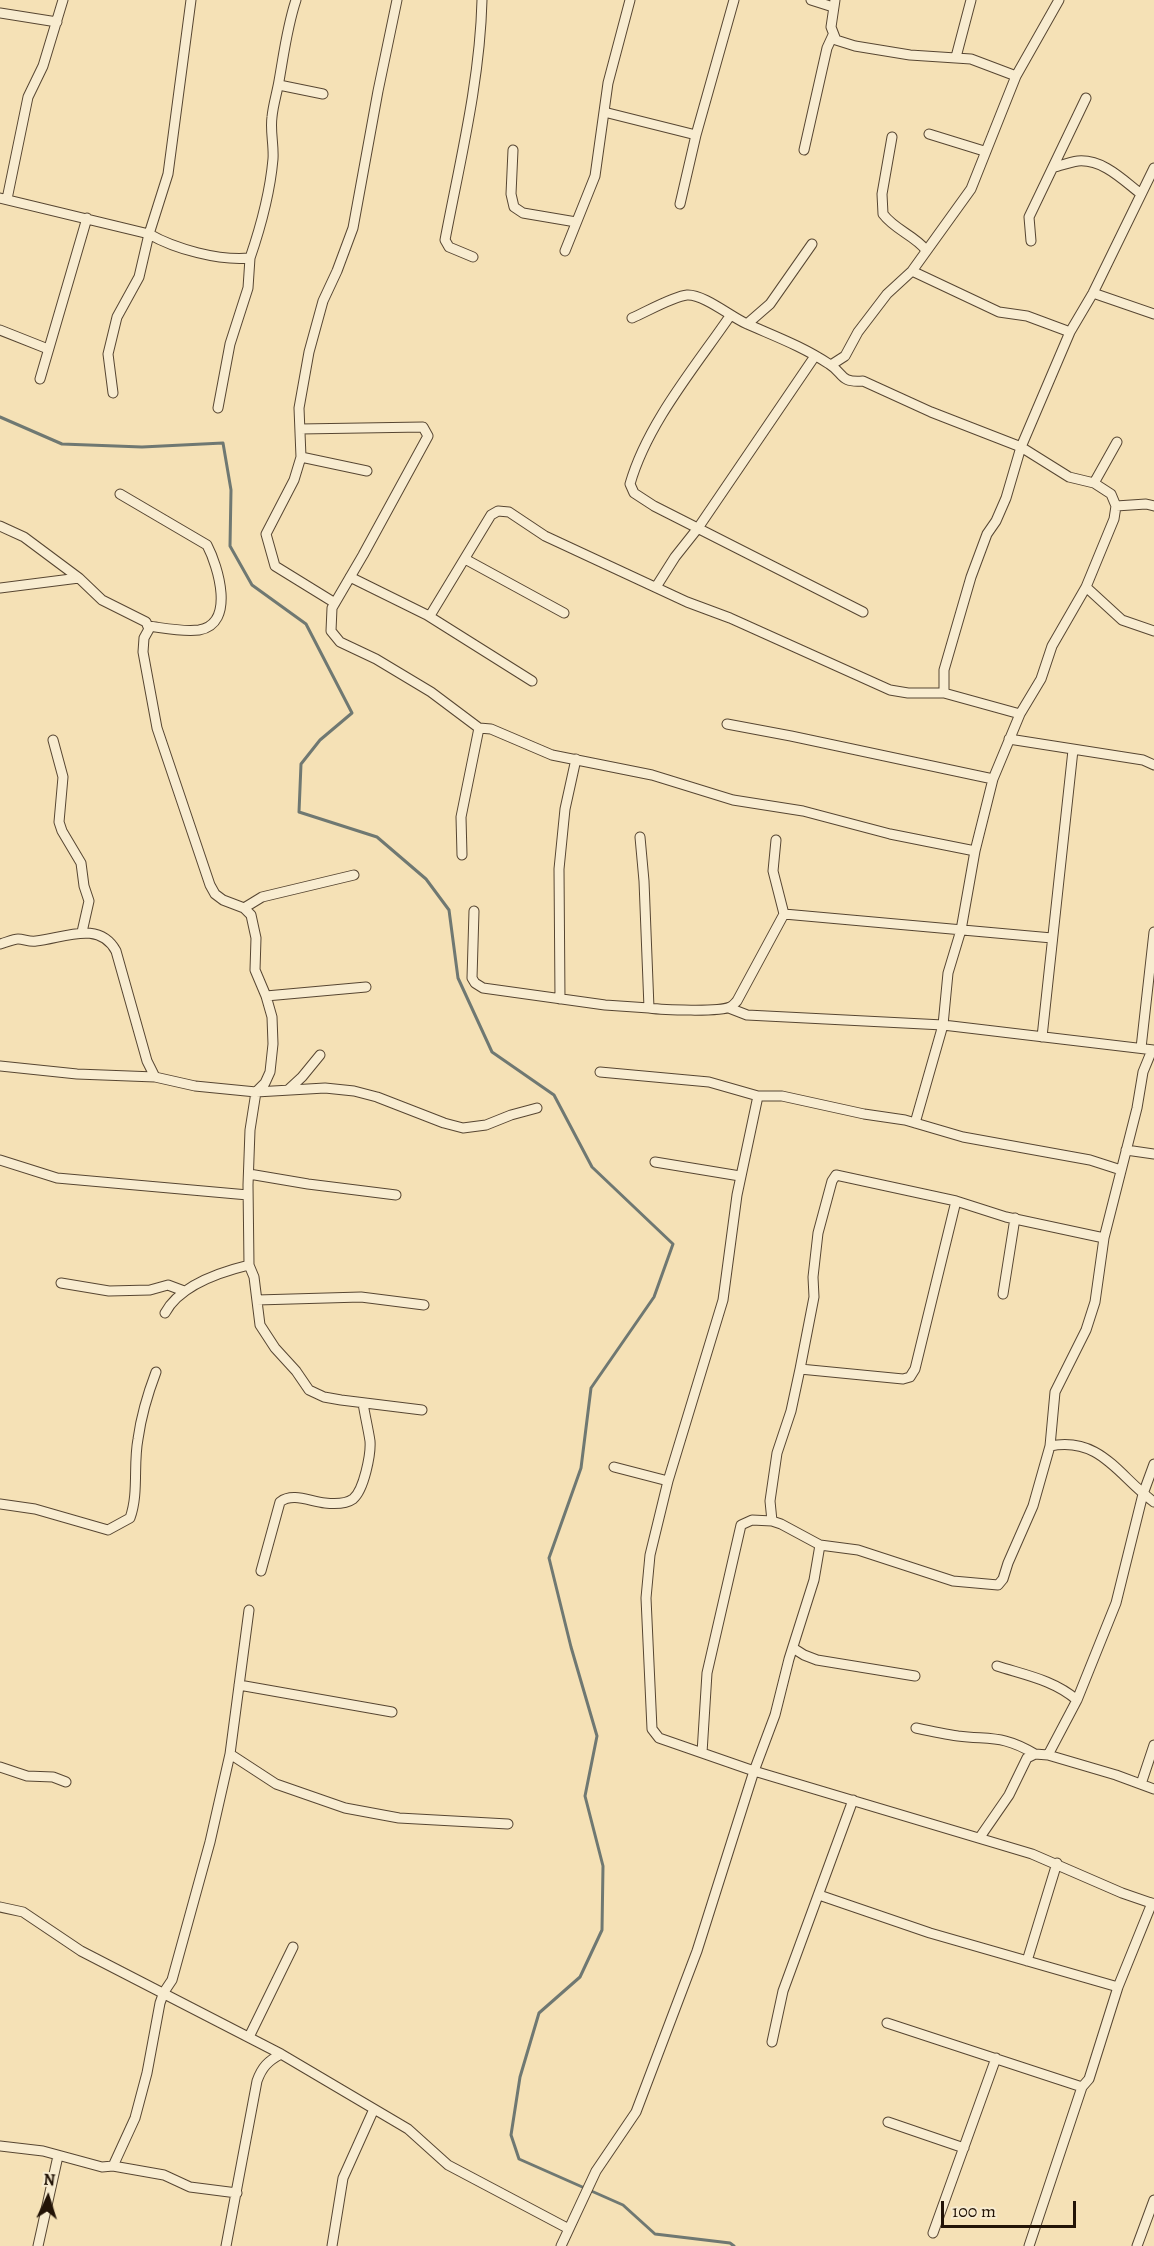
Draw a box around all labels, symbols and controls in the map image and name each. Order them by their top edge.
north arrow [18,2168,78,2228]
text: N [43,2169,56,2191]
scale bar [944,2189,1079,2227]
text: 100 m [952,2199,996,2223]

